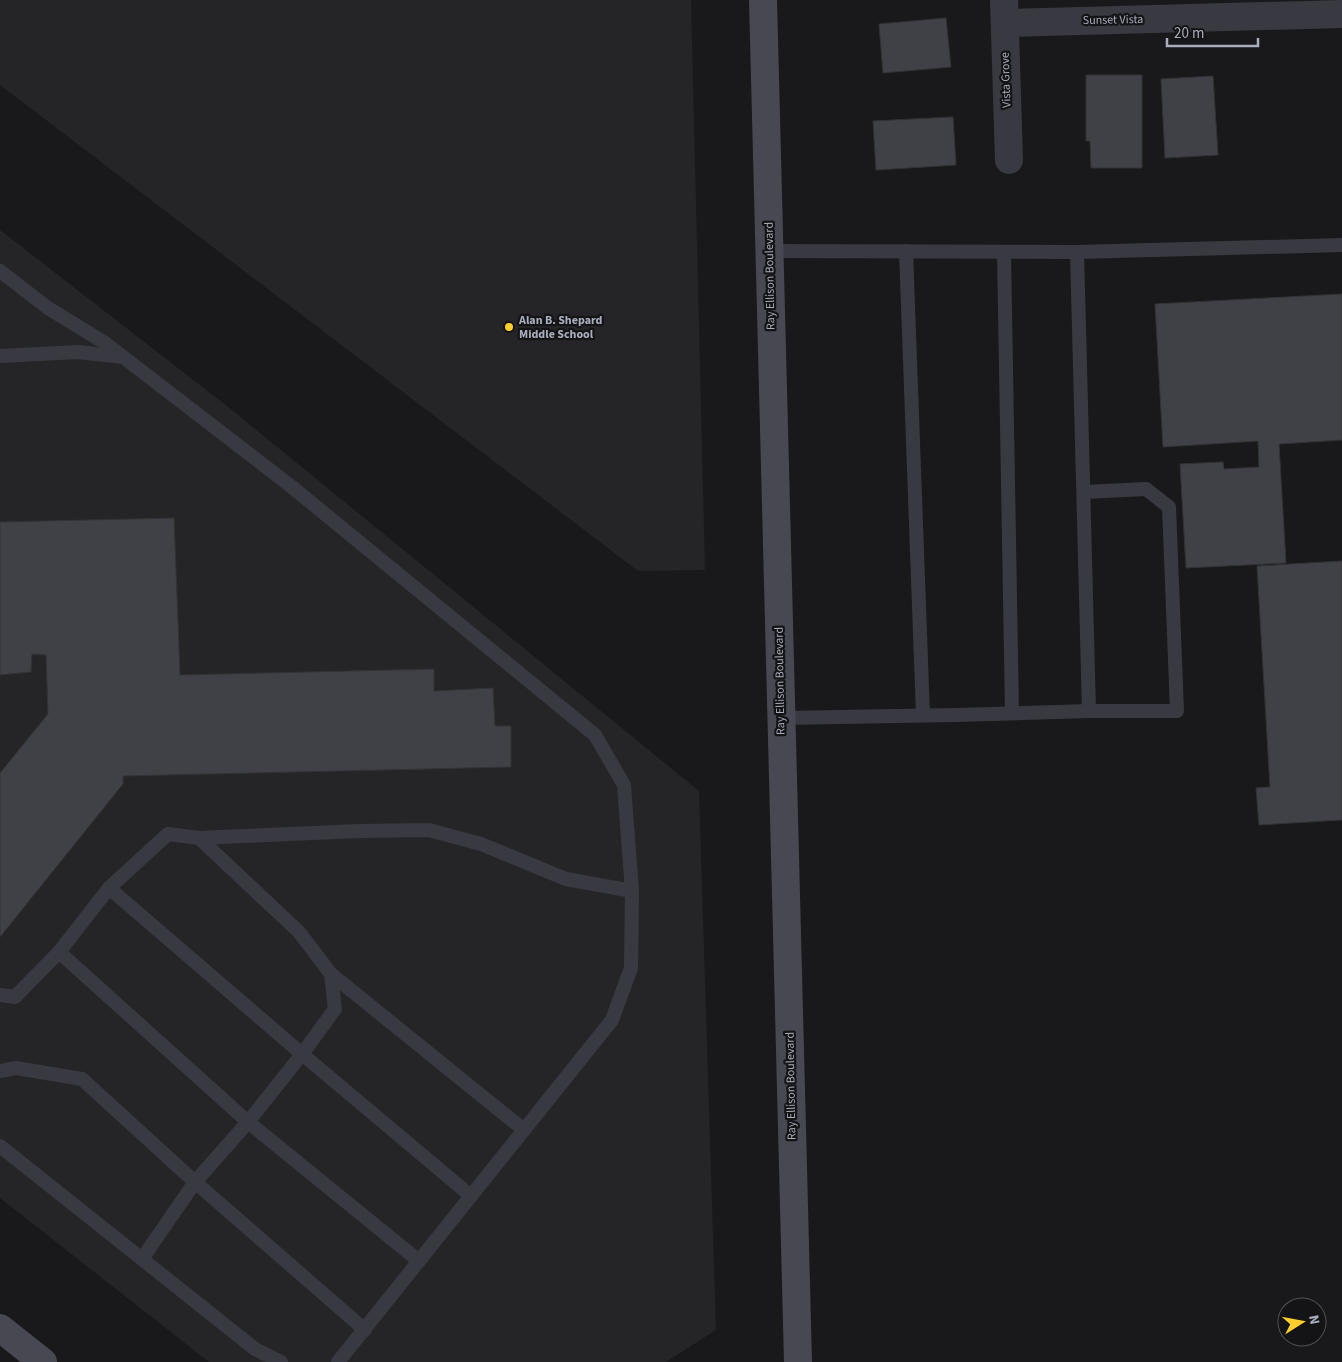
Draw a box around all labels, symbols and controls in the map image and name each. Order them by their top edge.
street label: Sunset Vista [1083,11,1143,29]
scale bar [1167,15,1258,47]
text: 20 m [1174,23,1204,44]
street label: Vista Grove [997,52,1015,108]
street label: Ray Ellison Boulevard [761,222,779,330]
place label: Alan B. Shepard Middle School [518,312,603,343]
marker: Alan B. Shepard Middle School [503,321,515,333]
street label: Ray Ellison Boulevard [771,627,789,735]
street label: Ray Ellison Boulevard [782,1032,800,1140]
north arrow [1277,1297,1327,1347]
text: N [1303,1313,1324,1326]

